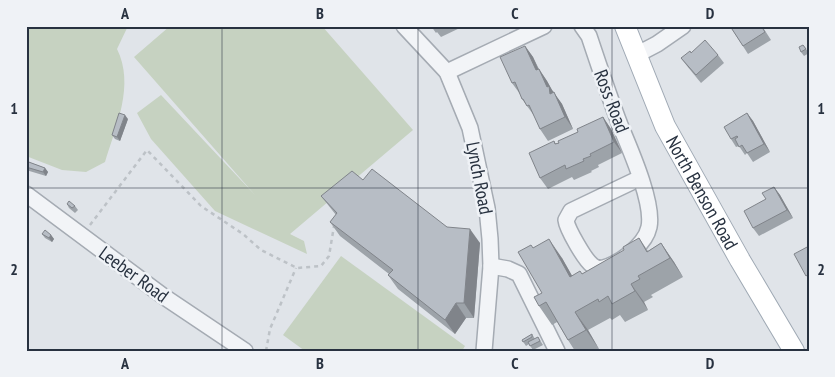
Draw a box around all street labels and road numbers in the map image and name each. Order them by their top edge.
street label: Ross Road [589,66,635,136]
street label: North Benson Road [661,132,744,254]
street label: Lynch Road [461,140,499,216]
street label: Leeber Road [94,241,174,307]

